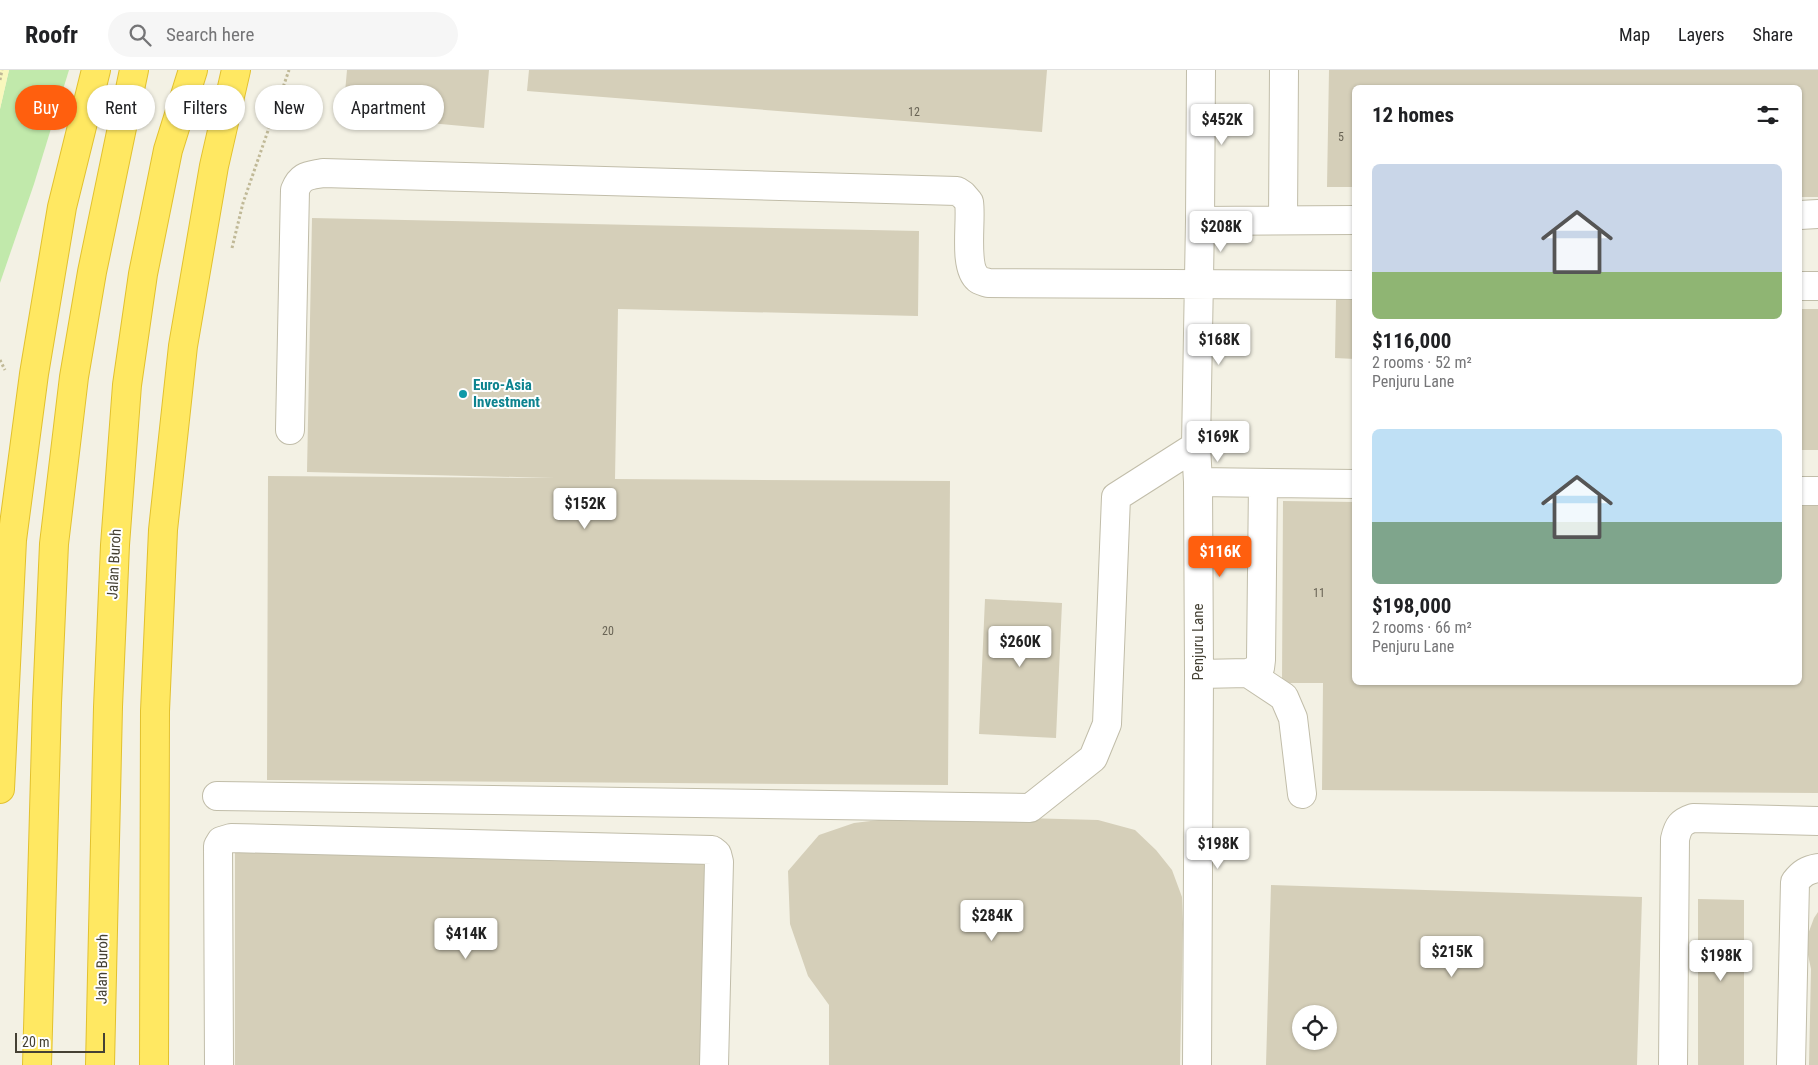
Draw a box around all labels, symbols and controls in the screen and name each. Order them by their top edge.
search box [108,12,458,57]
text: Roofr [25,21,78,49]
icon: search [126,21,154,49]
text: Search here [166,23,254,46]
text: Map [1619,24,1650,45]
text: Layers [1678,24,1725,45]
text: Share [1753,24,1793,45]
chip: Buy [15,85,77,130]
chip: Rent [87,85,155,130]
chip: Filters [165,85,245,130]
chip: New [255,85,323,130]
chip: Apartment [333,85,444,130]
icon: filters [1754,101,1782,129]
text: 12 homes [1372,103,1454,127]
pin: $452K [1187,104,1257,146]
house number: 12 [908,105,920,119]
text: $452K [1201,110,1243,129]
house number: 5 [1338,130,1344,144]
icon: home [1532,197,1622,287]
pin: $208K [1186,210,1256,253]
text: $208K [1200,217,1242,236]
pin: $168K [1184,324,1254,366]
text: $116,000 [1372,329,1451,353]
text: $168K [1198,330,1240,349]
text: 2 rooms · 52 m² [1372,353,1472,372]
text: Penjuru Lane [1372,372,1454,391]
place label: Euro-Asia Investment [473,376,540,411]
marker: Euro-Asia Investment [457,388,469,400]
pin: $169K [1183,420,1253,463]
text: $169K [1197,427,1239,446]
icon: home [1532,462,1622,552]
pin: $152K [550,488,620,530]
text: $152K [564,494,606,513]
street label: Jalan Buroh [103,528,125,600]
pin: $116K [1185,536,1255,578]
text: $116K [1199,542,1241,561]
house number: 11 [1313,586,1325,600]
text: $198,000 [1372,594,1451,618]
street label: Penjuru Lane [1189,603,1207,681]
text: 2 rooms · 66 m² [1372,618,1472,637]
house number: 20 [602,624,614,638]
pin: $260K [985,626,1055,668]
text: $260K [999,632,1041,651]
text: Penjuru Lane [1372,637,1454,656]
pin: $198K [1183,828,1253,870]
text: $198K [1197,834,1239,853]
pin: $284K [957,900,1027,942]
text: $284K [971,906,1013,925]
pin: $414K [431,918,501,960]
text: $414K [445,924,487,943]
street label: Jalan Buroh [92,934,112,1004]
pin: $215K [1417,936,1487,978]
pin: $198K [1686,940,1756,982]
text: $215K [1431,942,1473,961]
text: $198K [1700,946,1742,965]
map controls [1292,1005,1337,1050]
button: locate [1292,1005,1337,1050]
scale bar [15,1030,105,1053]
text: 20 m [22,1034,50,1050]

